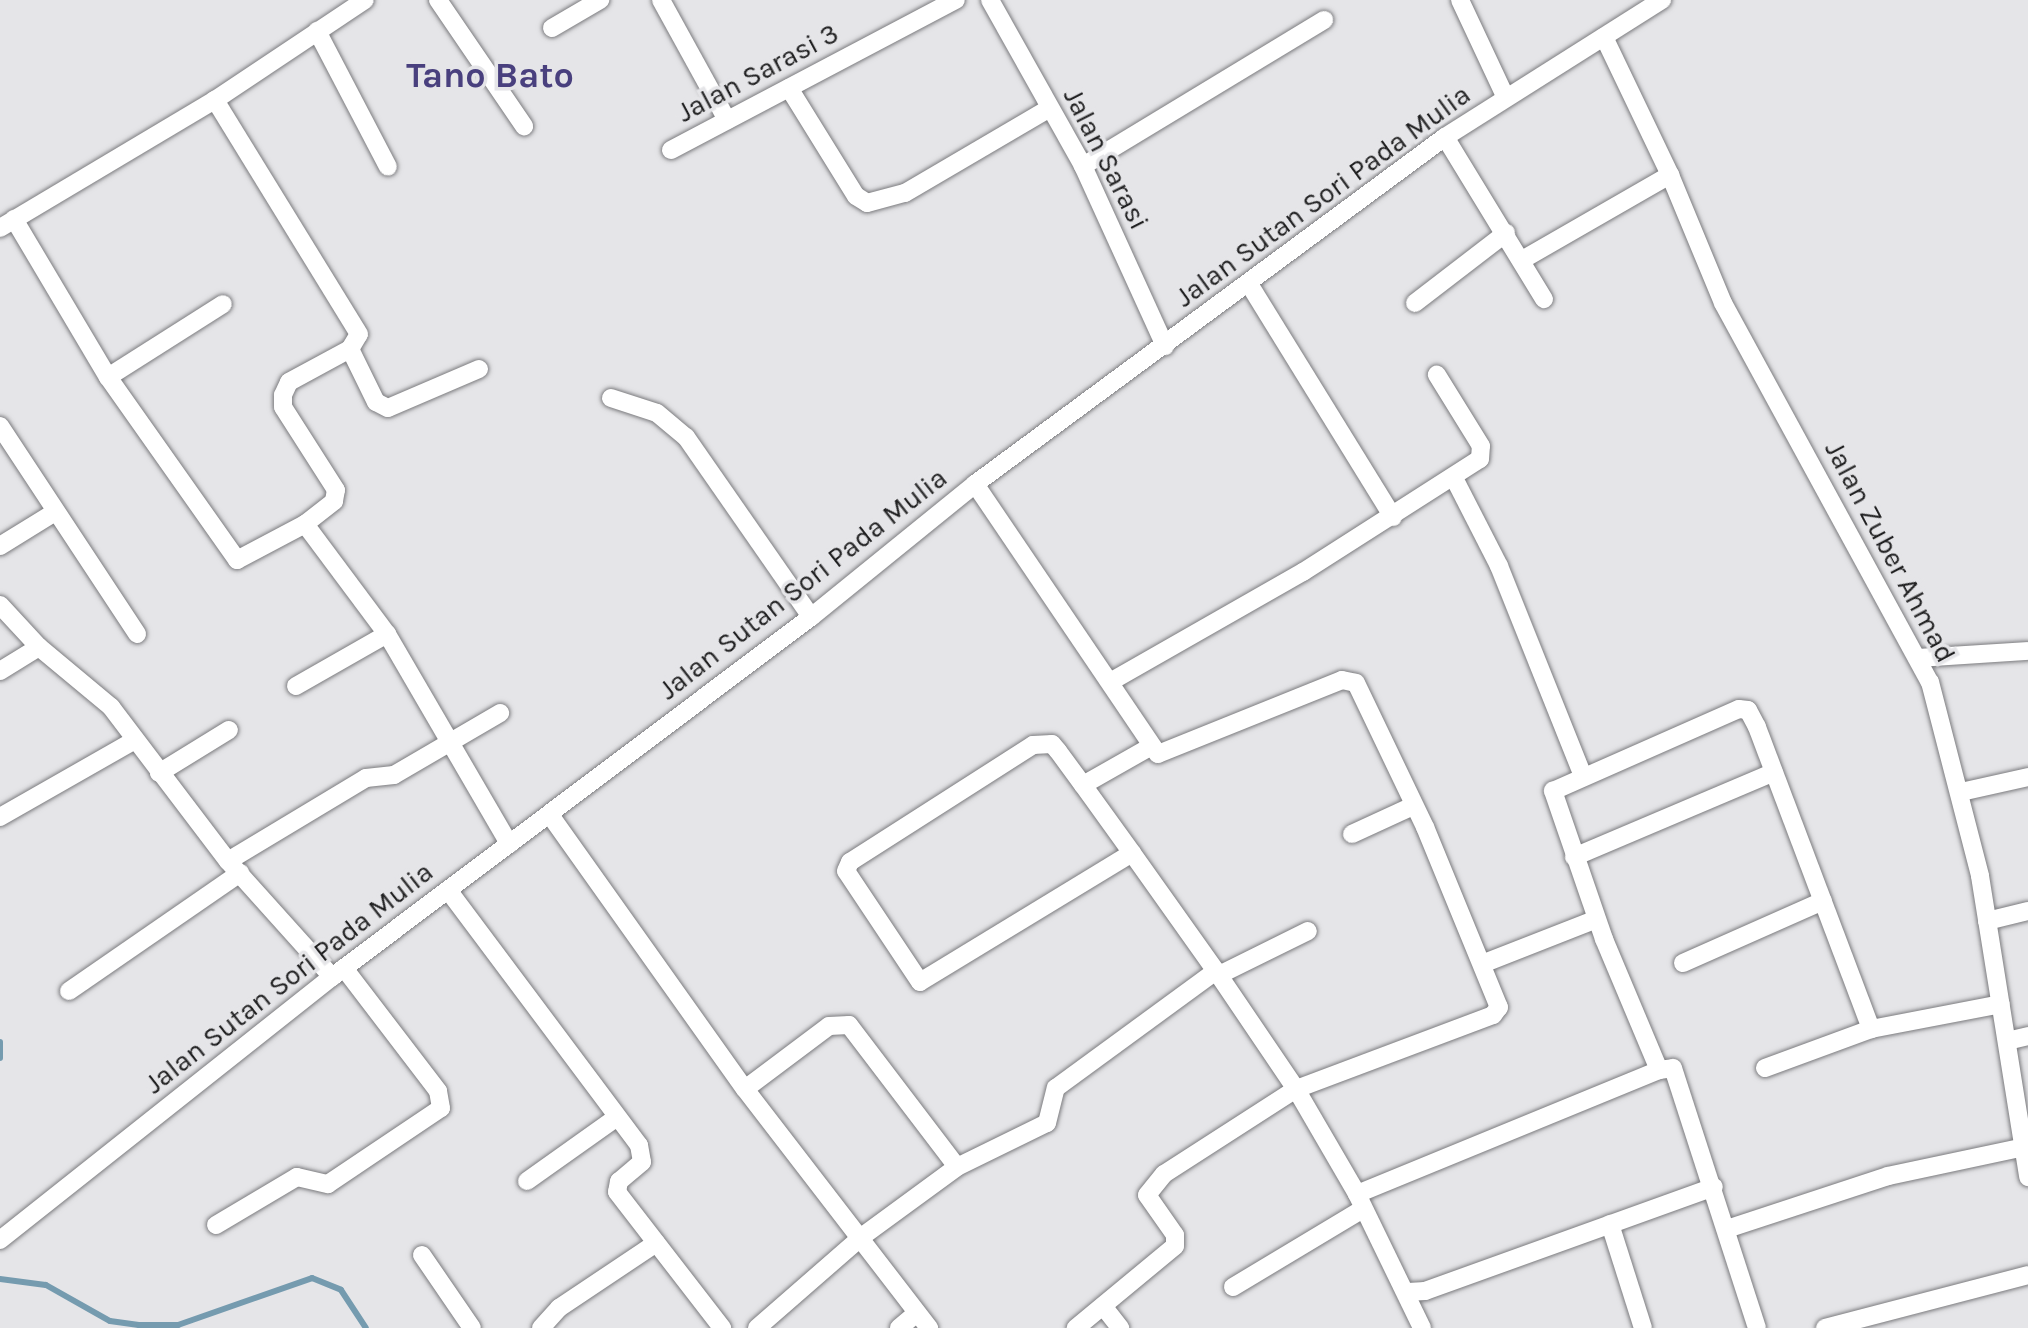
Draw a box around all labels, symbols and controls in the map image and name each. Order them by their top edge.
street label: Jalan Sarasi 3 [672,16,844,130]
district label: Tano Bato [406,54,574,98]
street label: Jalan Sutan Sori Pada Mulia [1169,78,1477,314]
street label: Jalan Sarasi [1056,83,1156,235]
street label: Jalan Zuber Ahmad [1817,436,1963,668]
street label: Jalan Sutan Sori Pada Mulia [652,461,954,707]
street label: Jalan Sutan Sori Pada Mulia [138,855,440,1101]

